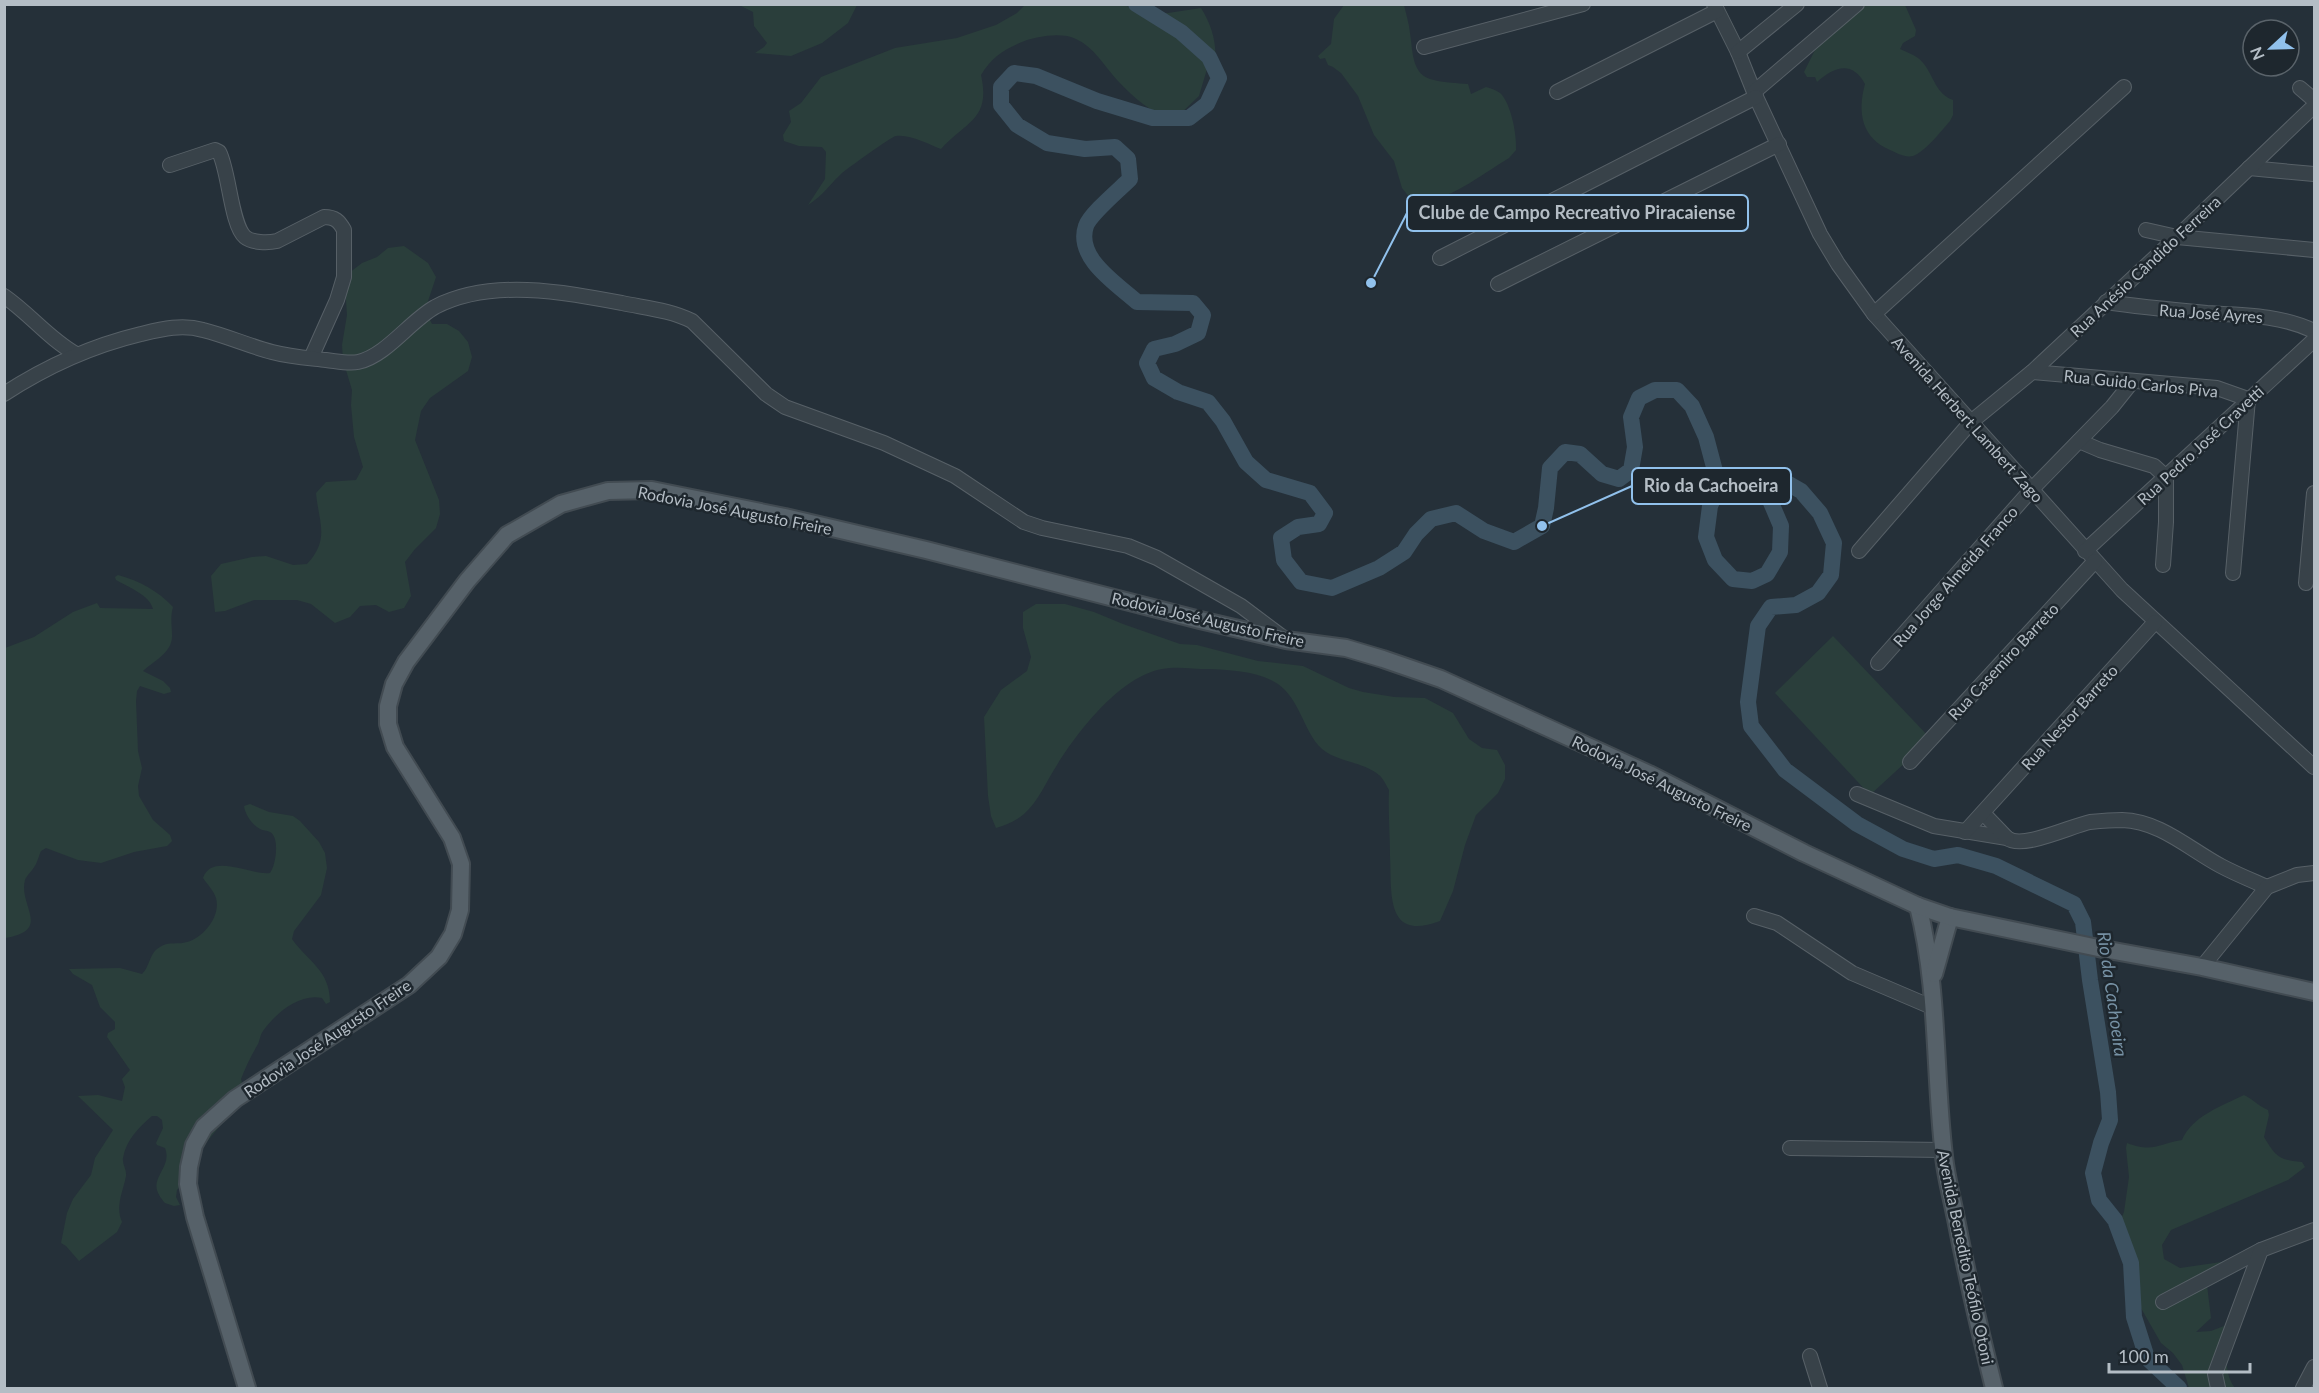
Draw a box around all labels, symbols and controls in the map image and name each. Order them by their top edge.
north arrow [2241,18,2301,78]
text: N [2246,45,2268,63]
street label: Rua Anésio Cândido Ferreira [2066,191,2224,341]
callout: Clube de Campo Recreativo Piracaiense [1407,195,1748,231]
text: Clube de Campo Recreativo Piracaiense [1419,201,1736,223]
street label: Rua José Ayres [2158,300,2264,326]
street label: Avenida Herbert Lambert Zago [1888,332,2048,506]
street label: Rua Guido Carlos Piva [2063,365,2219,401]
street label: Rua Pedro José Cravetti [2133,381,2267,509]
callout: Rio da Cachoeira [1632,468,1791,504]
text: Rio da Cachoeira [1644,474,1778,496]
street label: Rodovia José Augusto Freire [636,482,834,538]
street label: Rua Jorge Almeida Franco [1889,502,2021,650]
street label: Rodovia José Augusto Freire [1110,588,1306,650]
street label: Rua Casemiro Barreto [1944,599,2062,723]
street label: Rua Nestor Barreto [2017,660,2121,774]
street label: Rodovia José Augusto Freire [1569,731,1755,835]
water label: Rio da Cachoeira [2093,930,2133,1058]
street label: Rodovia José Augusto Freire [240,975,414,1101]
street label: Avenida Benedito Teófilo Otoni [1934,1148,1998,1366]
scale bar [2109,1336,2250,1374]
text: 100 m [2118,1345,2169,1367]

